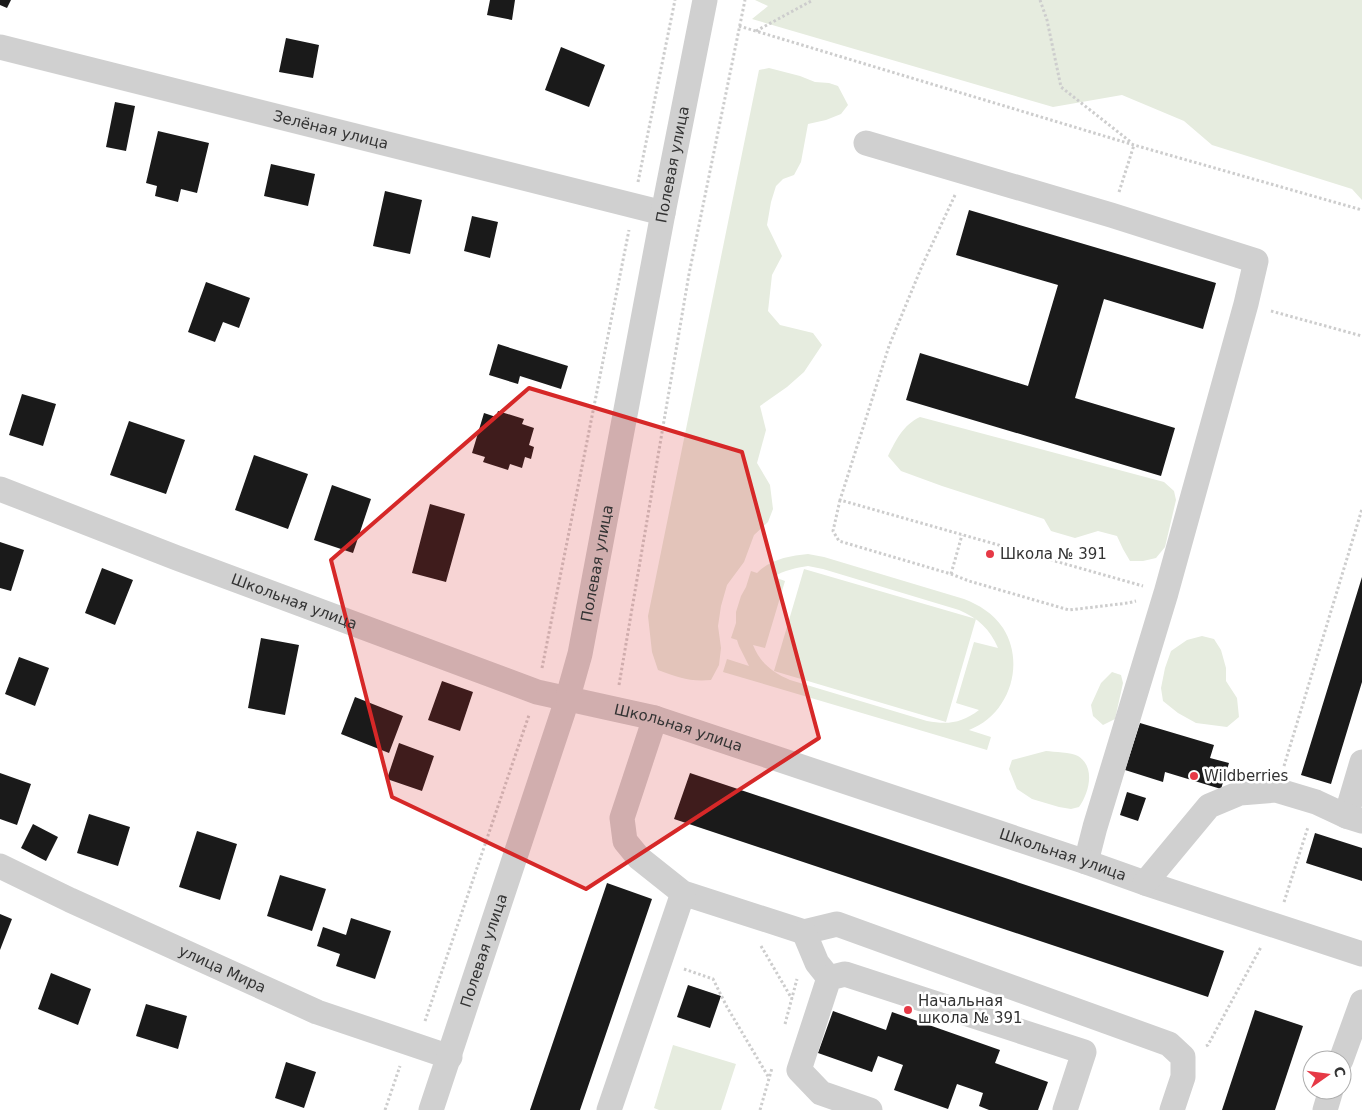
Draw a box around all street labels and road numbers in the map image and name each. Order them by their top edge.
street label: Полевая улица [652,104,693,224]
street label: Зелёная улица [271,107,390,153]
street label: Полевая улица [577,503,617,623]
street label: Школьная улица [229,570,360,633]
street label: Школьная улица [612,700,745,756]
street label: Школьная улица [997,825,1129,885]
street label: Полевая улица [457,891,511,1010]
street label: улица Мира [176,941,269,997]

